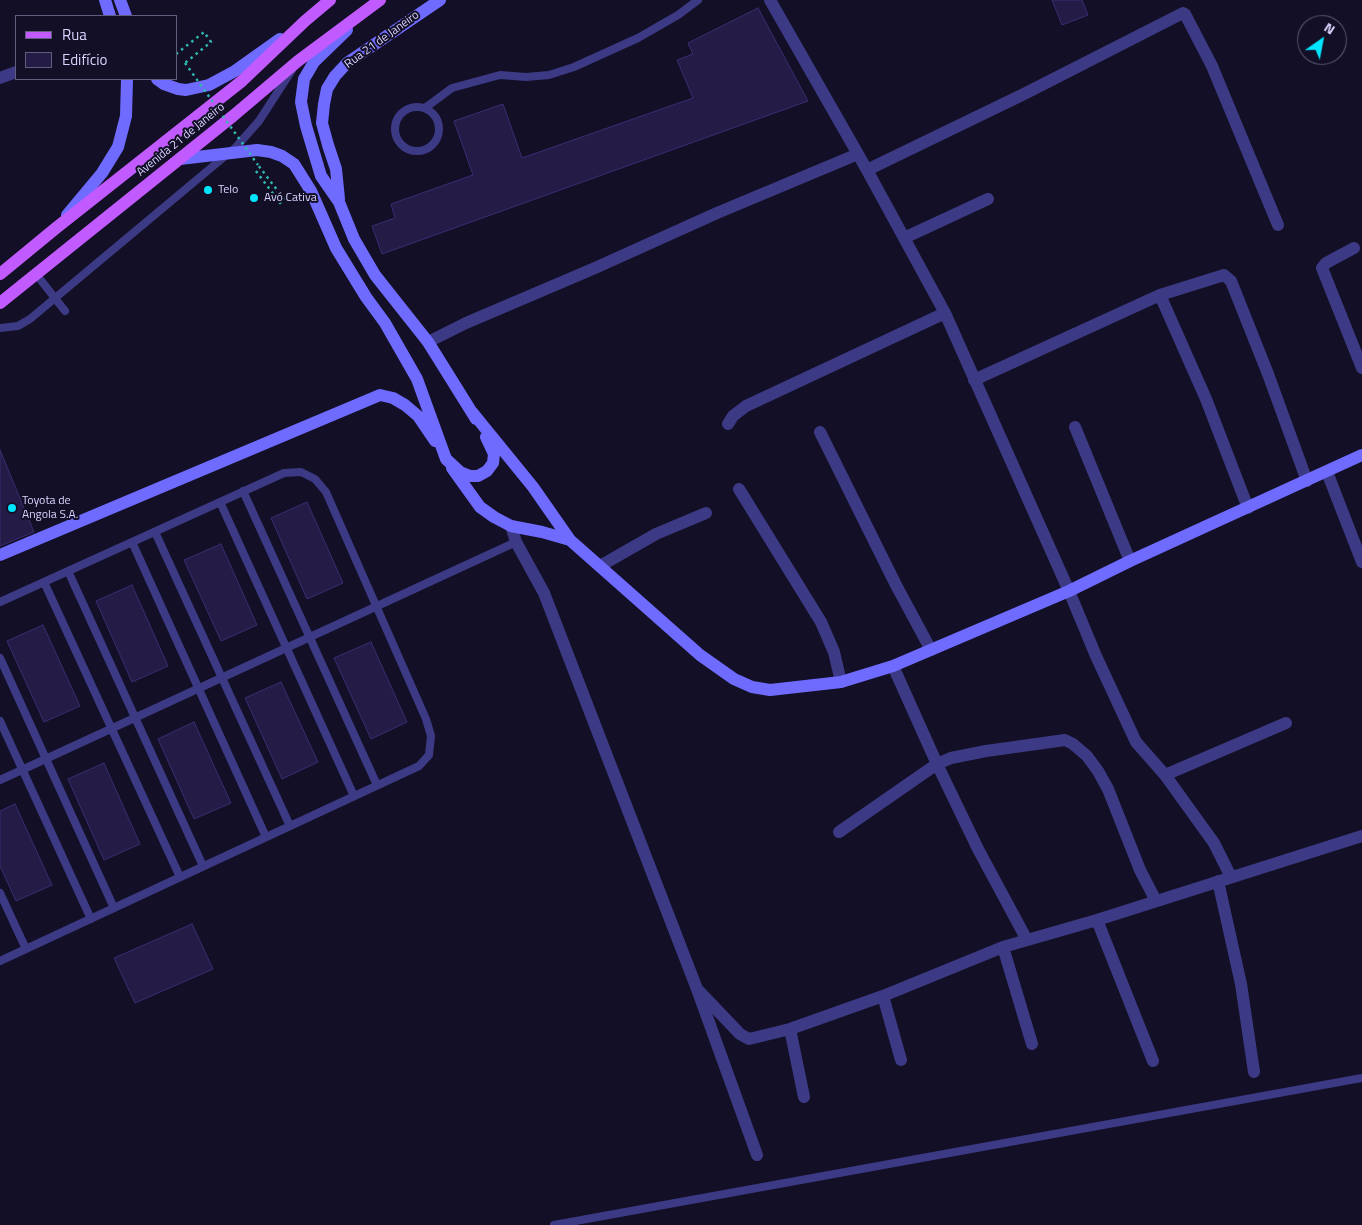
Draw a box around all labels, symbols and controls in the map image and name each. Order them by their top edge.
street label: Rua 21 de Janeiro [342,8,422,72]
legend [15,15,178,80]
north arrow [1297,15,1347,65]
text: N [1320,16,1340,39]
text: Rua [62,23,87,46]
text: Edifício [62,48,107,71]
street label: Avenida 21 de Janeiro [134,100,228,180]
place label: Telo [218,183,238,197]
marker: Telo [202,184,214,196]
place label: Avó Cativa [264,191,317,205]
marker: Avó Cativa [248,192,260,204]
place label: Toyota de Angola S.A. [22,494,78,522]
marker: Toyota de Angola S.A. [6,502,18,514]

